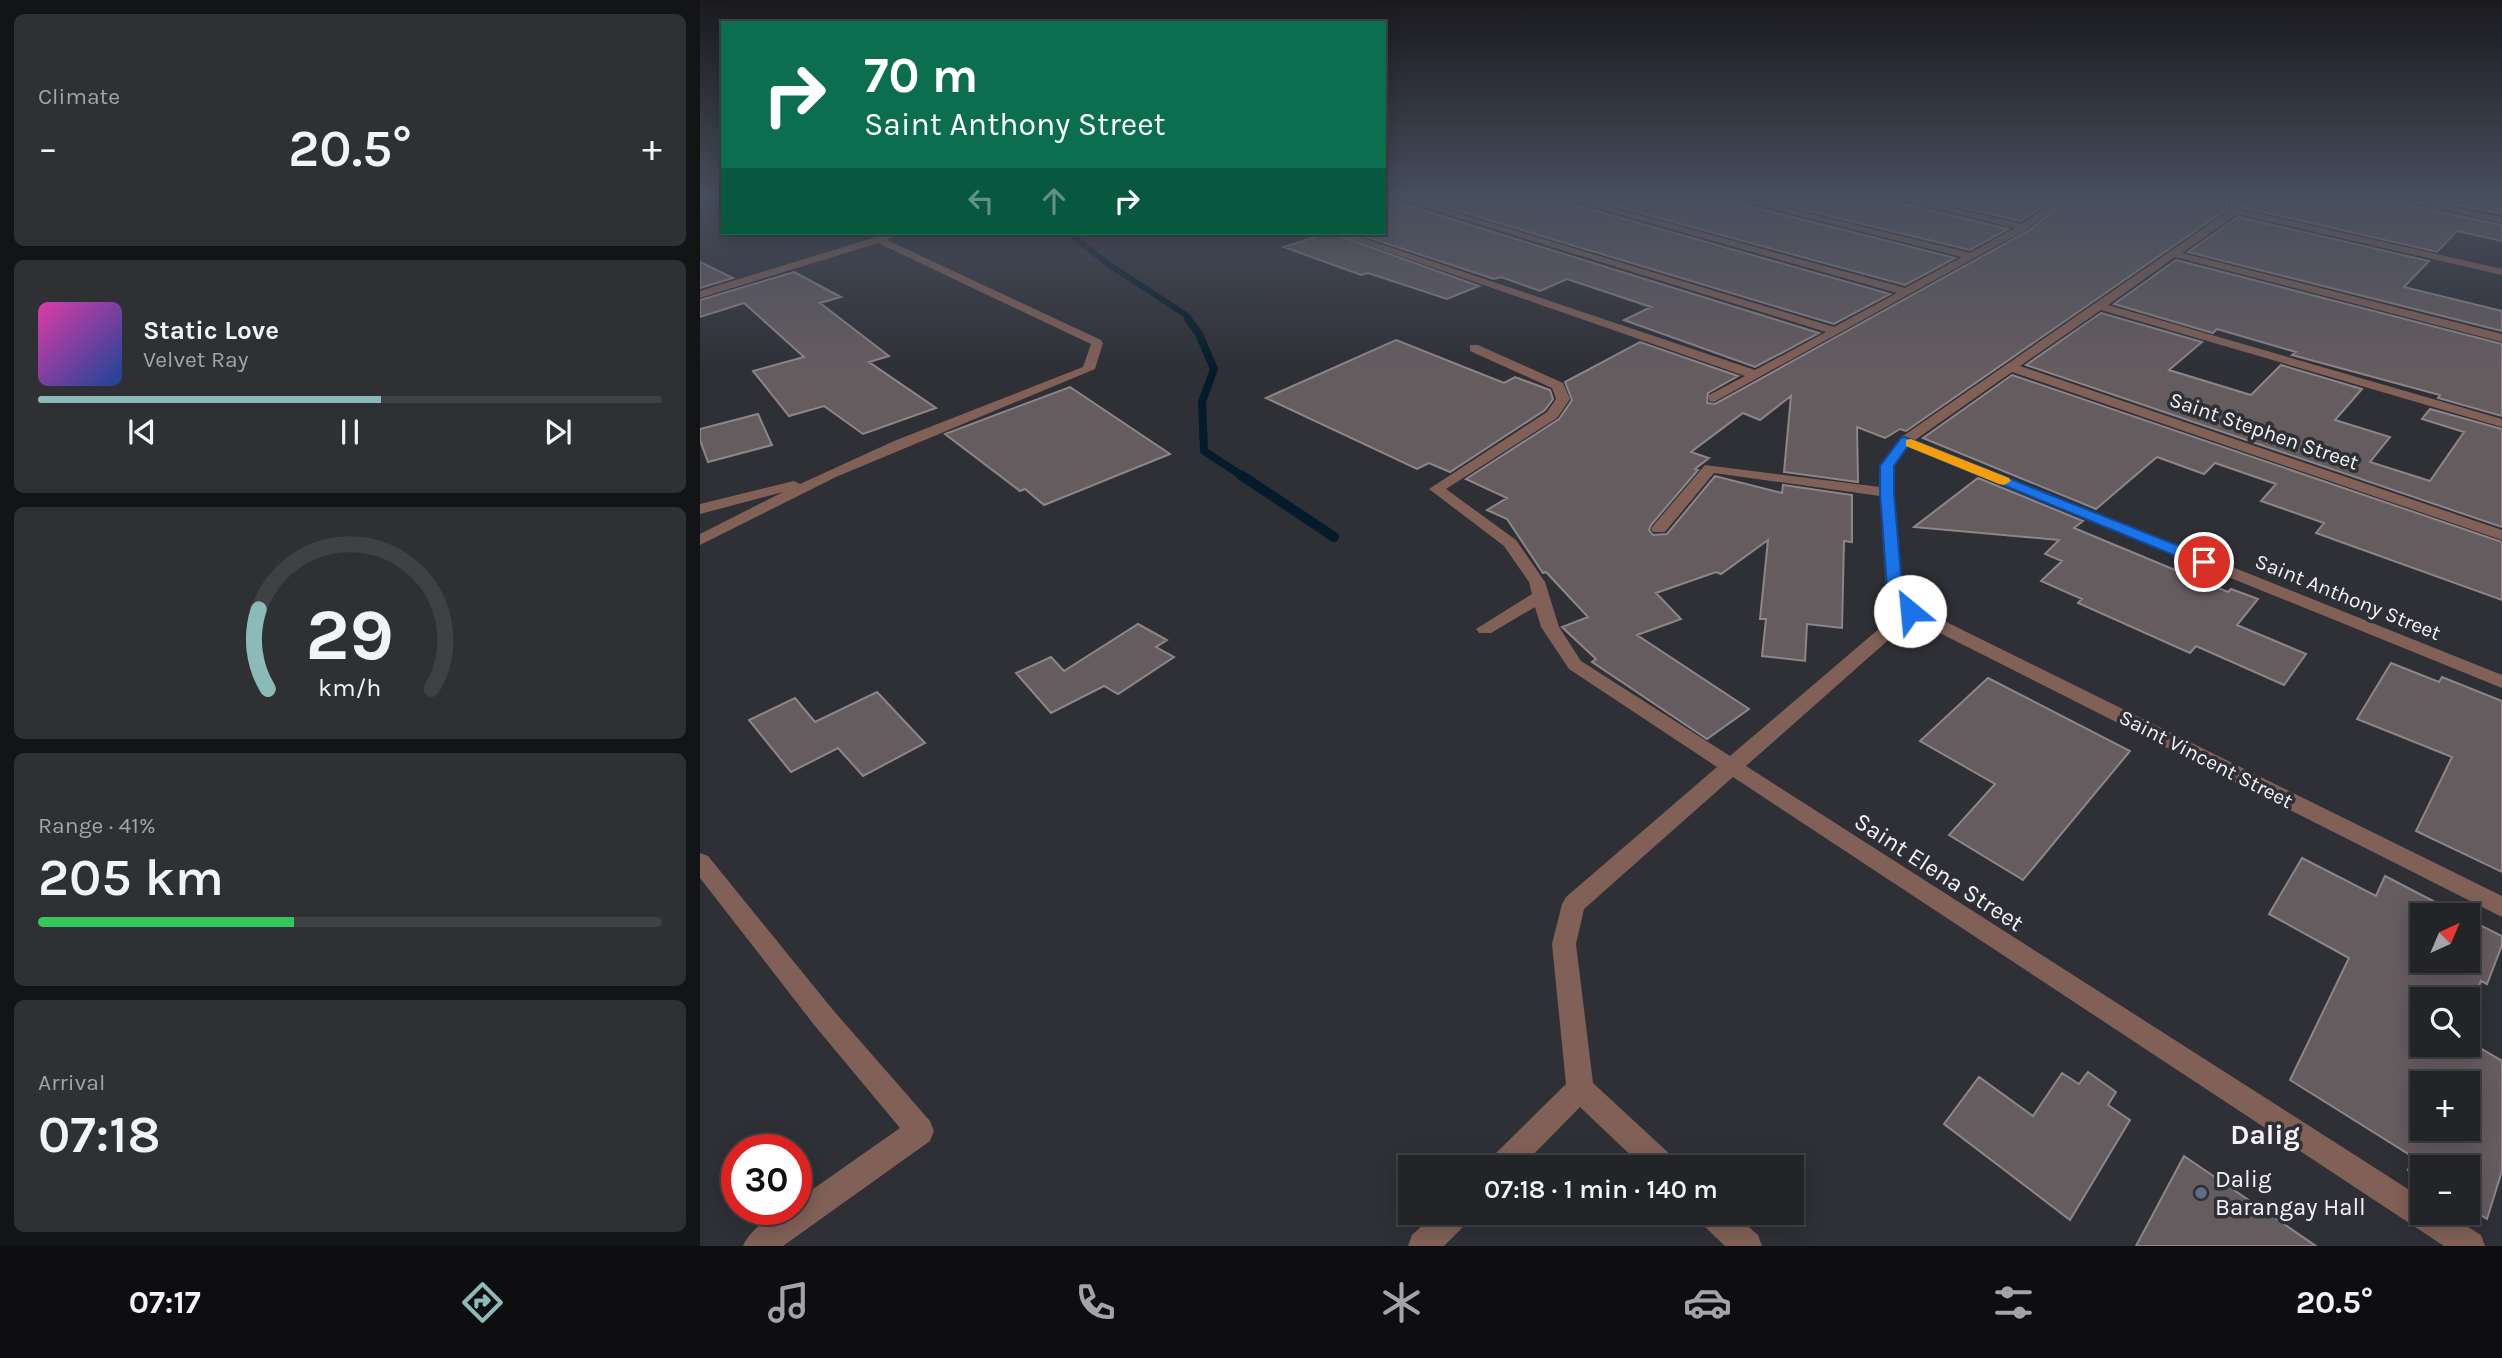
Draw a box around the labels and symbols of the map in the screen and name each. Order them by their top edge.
street label: Saint Stephen Street [2166,387,2362,475]
pin [2174,532,2234,592]
street label: Saint Anthony Street [2252,549,2444,645]
position arrow [1873,574,1947,648]
street label: Saint Vincent Street [2115,705,2297,813]
street label: Saint Elena Street [1849,807,2029,937]
north arrow [2410,903,2480,973]
district label: Dalig [2230,1118,2300,1151]
speed limit sign: 30 [721,1134,812,1225]
place label: Dalig Barangay Hall [2215,1165,2366,1221]
marker: Dalig Barangay Hall [2193,1185,2209,1201]

